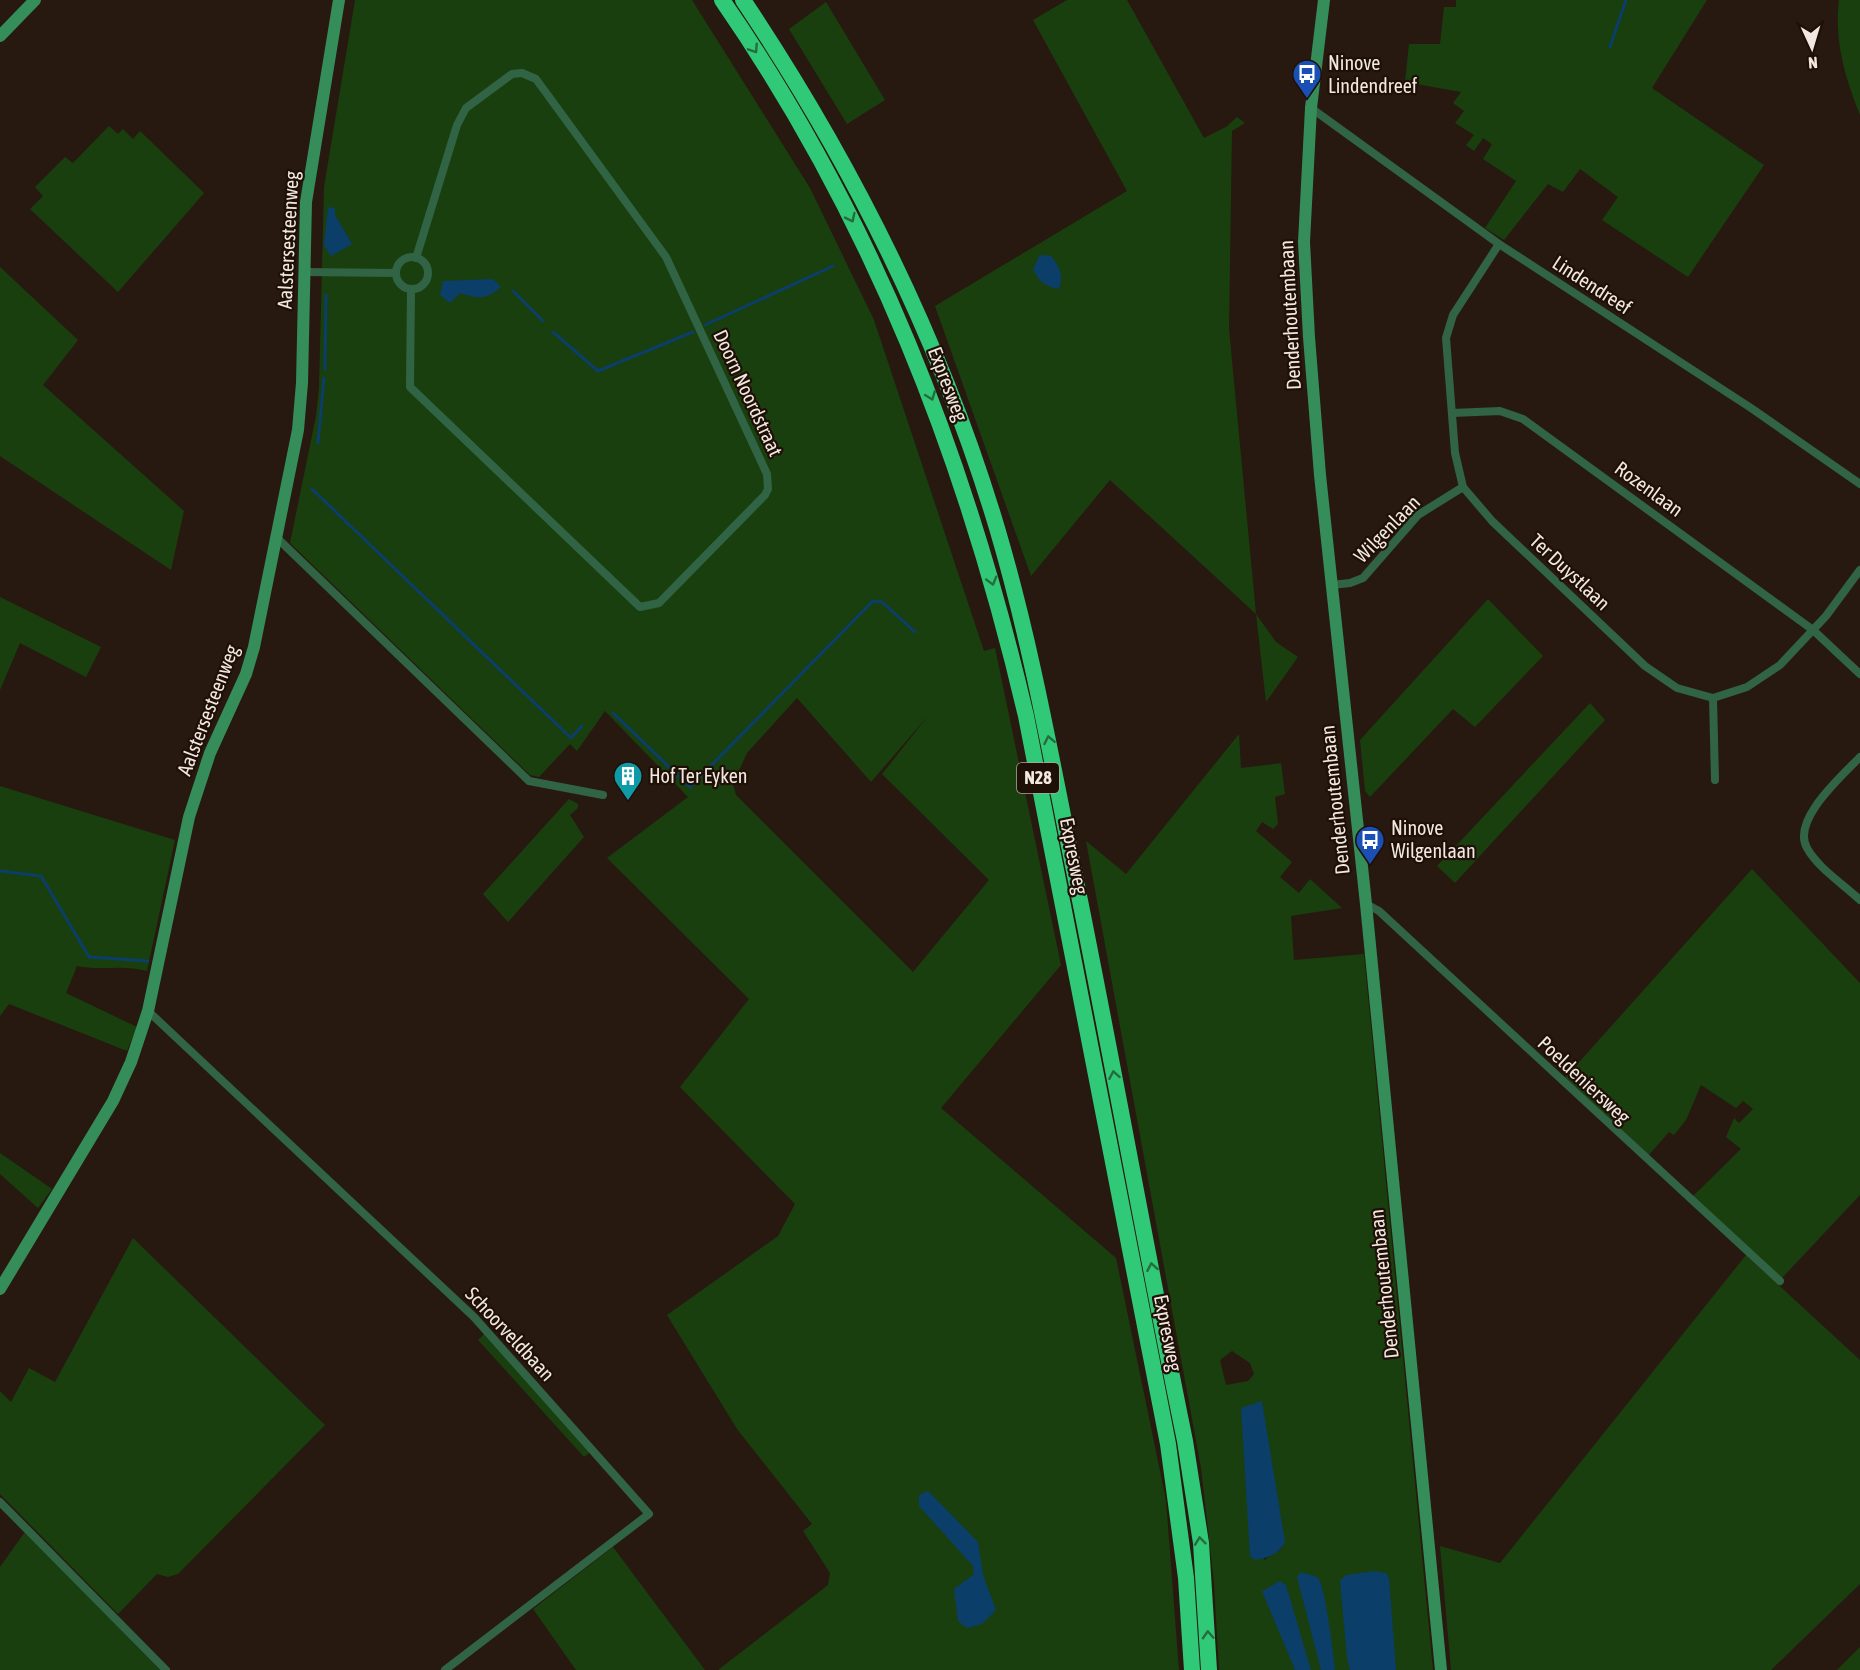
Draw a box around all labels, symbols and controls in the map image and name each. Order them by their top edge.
north arrow [1782,18,1842,78]
one-way arrow [747,43,759,53]
place label: Ninove Lindendreef [1328,51,1418,97]
text: N [1808,54,1818,72]
bus stop icon: Ninove Lindendreef [1291,58,1323,100]
street label: Aalstersesteenweg [272,170,303,309]
one-way arrow [844,211,855,222]
street label: Denderhoutembaan [1274,240,1305,391]
street label: Lindendreef [1549,251,1636,319]
street label: Doorn Noordstraat [709,326,788,460]
street label: Expresweg [924,344,973,425]
one-way arrow [923,390,936,401]
street label: Rozenlaan [1611,456,1688,521]
street label: Wilgenlaan [1349,490,1424,567]
street label: Ter Duystlaan [1526,529,1615,614]
one-way arrow [985,575,997,586]
street label: Aalstersesteenweg [172,641,243,778]
street label: Denderhoutembaan [1315,724,1354,876]
one-way arrow [1043,735,1056,745]
building icon: Hof Ter Eyken [612,760,644,802]
road number: N28 [1017,763,1059,793]
place label: Hof Ter Eyken [649,764,748,787]
street label: Expresweg [1056,816,1093,897]
place label: Ninove Wilgenlaan [1391,816,1476,862]
bus stop icon: Ninove Wilgenlaan [1354,824,1386,866]
street label: Poeldeniersweg [1534,1031,1635,1128]
one-way arrow [1108,1071,1121,1081]
street label: Denderhoutembaan [1364,1208,1403,1360]
one-way arrow [1146,1262,1159,1272]
street label: Schoorveldbaan [461,1282,560,1385]
street label: Expresweg [1150,1293,1187,1374]
one-way arrow [1194,1537,1207,1546]
one-way arrow [1202,1630,1215,1639]

